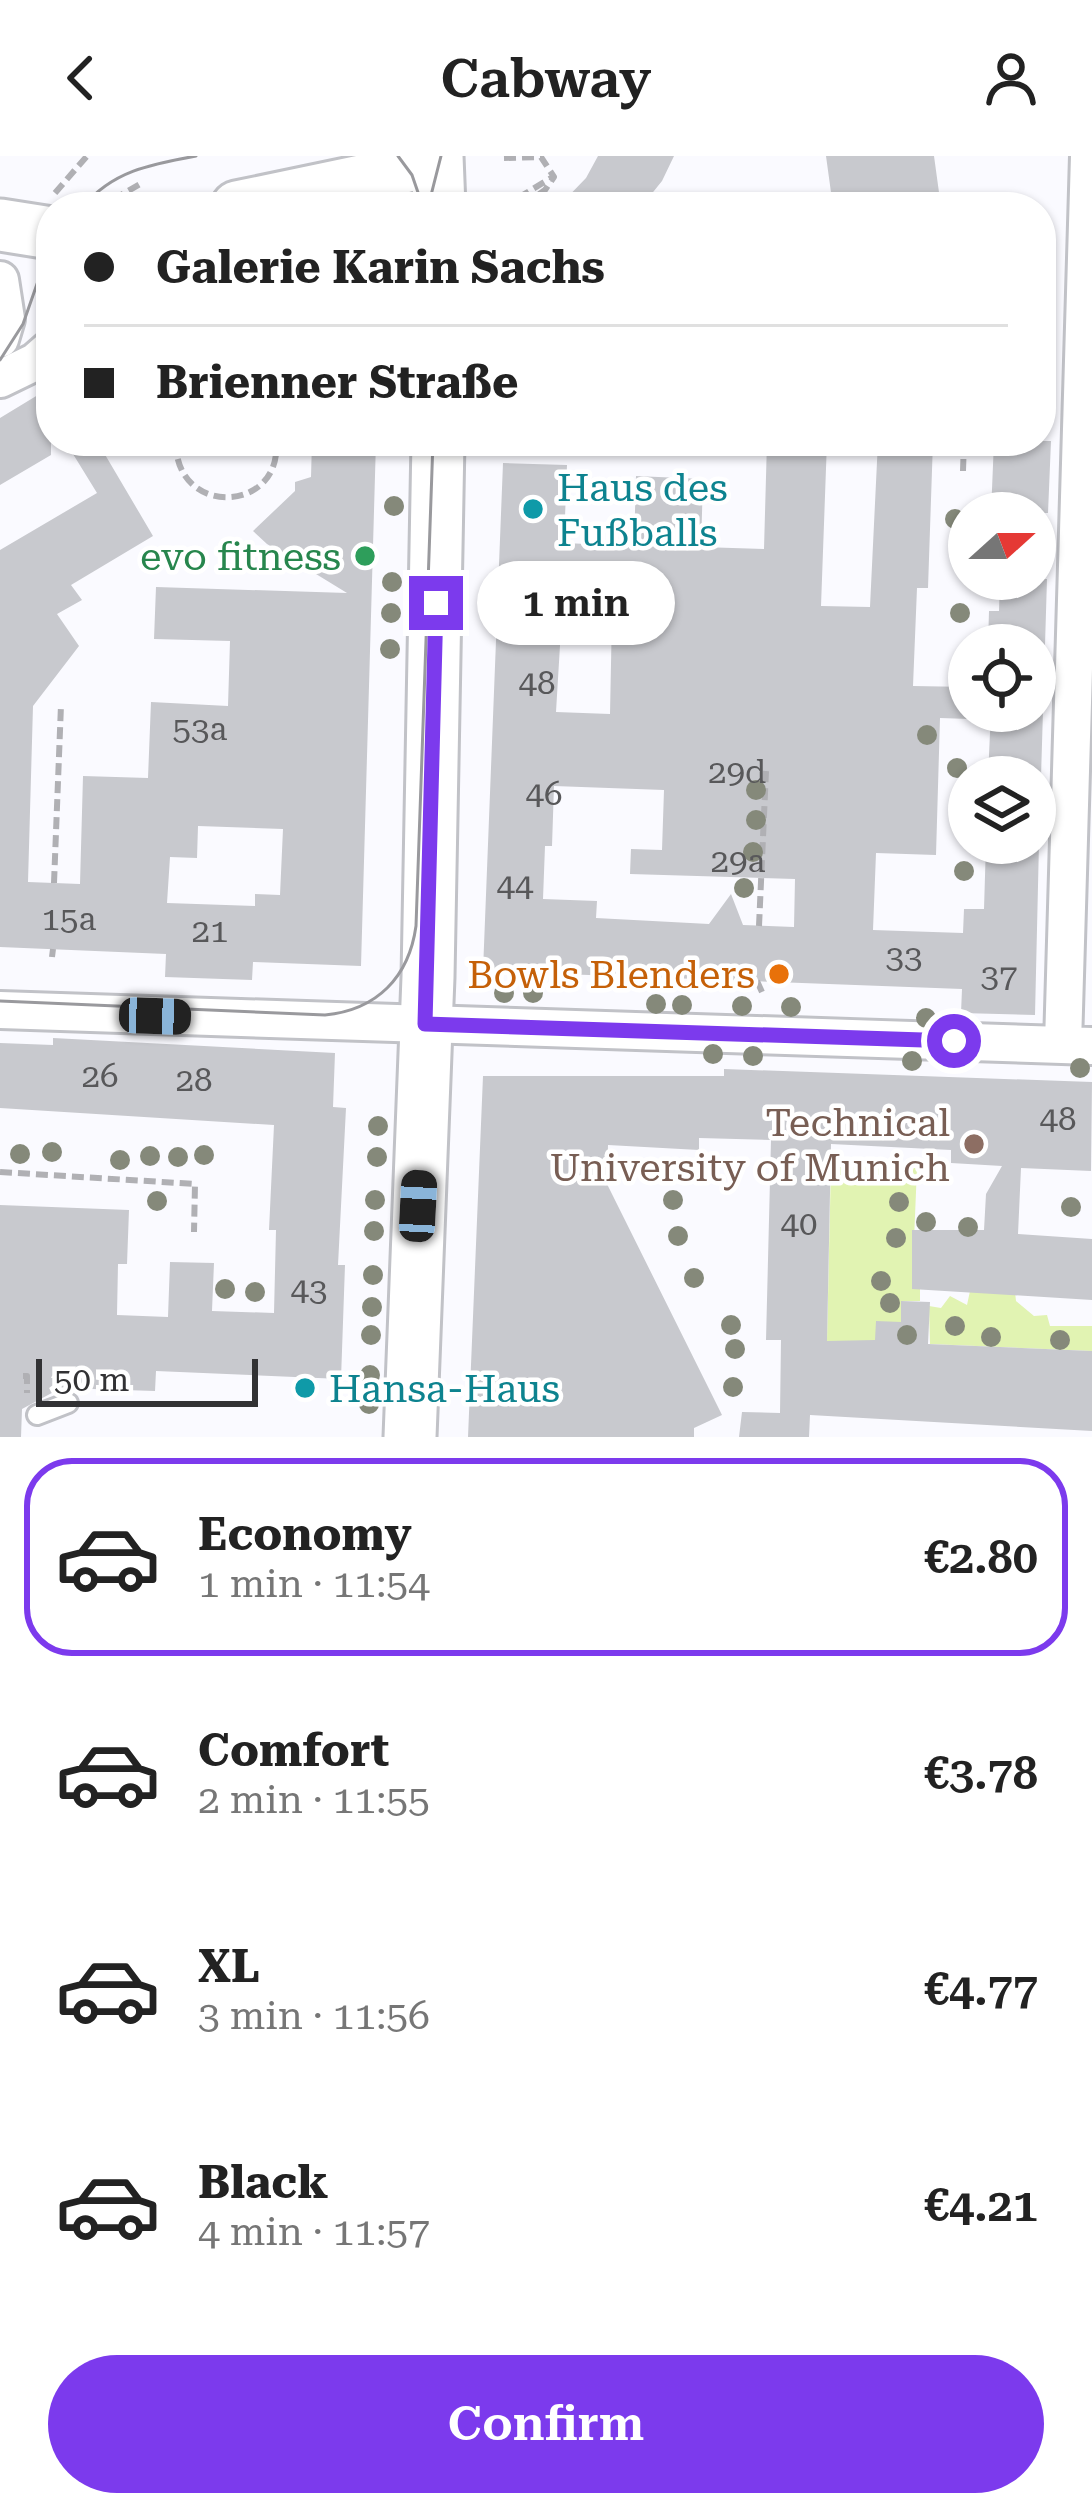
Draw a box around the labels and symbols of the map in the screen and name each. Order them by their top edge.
place label: Haus des Fußballs [557,465,728,556]
north arrow [948,492,1056,600]
marker: Haus des Fußballs [520,496,546,522]
place label: evo fitness [140,534,341,580]
marker: evo fitness [352,543,378,569]
callout: 1 min [478,561,676,645]
route end [409,576,463,630]
house number: 48 [519,663,555,702]
house number: 53a [173,709,228,748]
house number: 29d [708,752,766,791]
house number: 46 [526,774,562,813]
house number: 29a [711,841,766,880]
house number: 44 [497,866,534,905]
house number: 15a [42,899,97,938]
house number: 21 [192,911,228,950]
house number: 33 [886,937,922,976]
place label: Bowls Blenders [467,952,755,998]
house number: 37 [981,956,1017,995]
marker: Bowls Blenders [766,961,792,987]
car [118,997,192,1035]
route start [927,1014,981,1068]
house number: 26 [82,1056,118,1095]
house number: 28 [176,1060,212,1099]
house number: 48 [1040,1099,1076,1138]
place label: Technical University of Munich [549,1100,950,1191]
marker: Technical University of Munich [961,1131,987,1157]
car [398,1169,438,1243]
house number: 40 [781,1204,817,1243]
house number: 43 [291,1270,327,1309]
scale bar [36,1353,258,1406]
place label: Hansa-Haus [329,1366,560,1412]
marker: Hansa-Haus [292,1375,318,1401]

